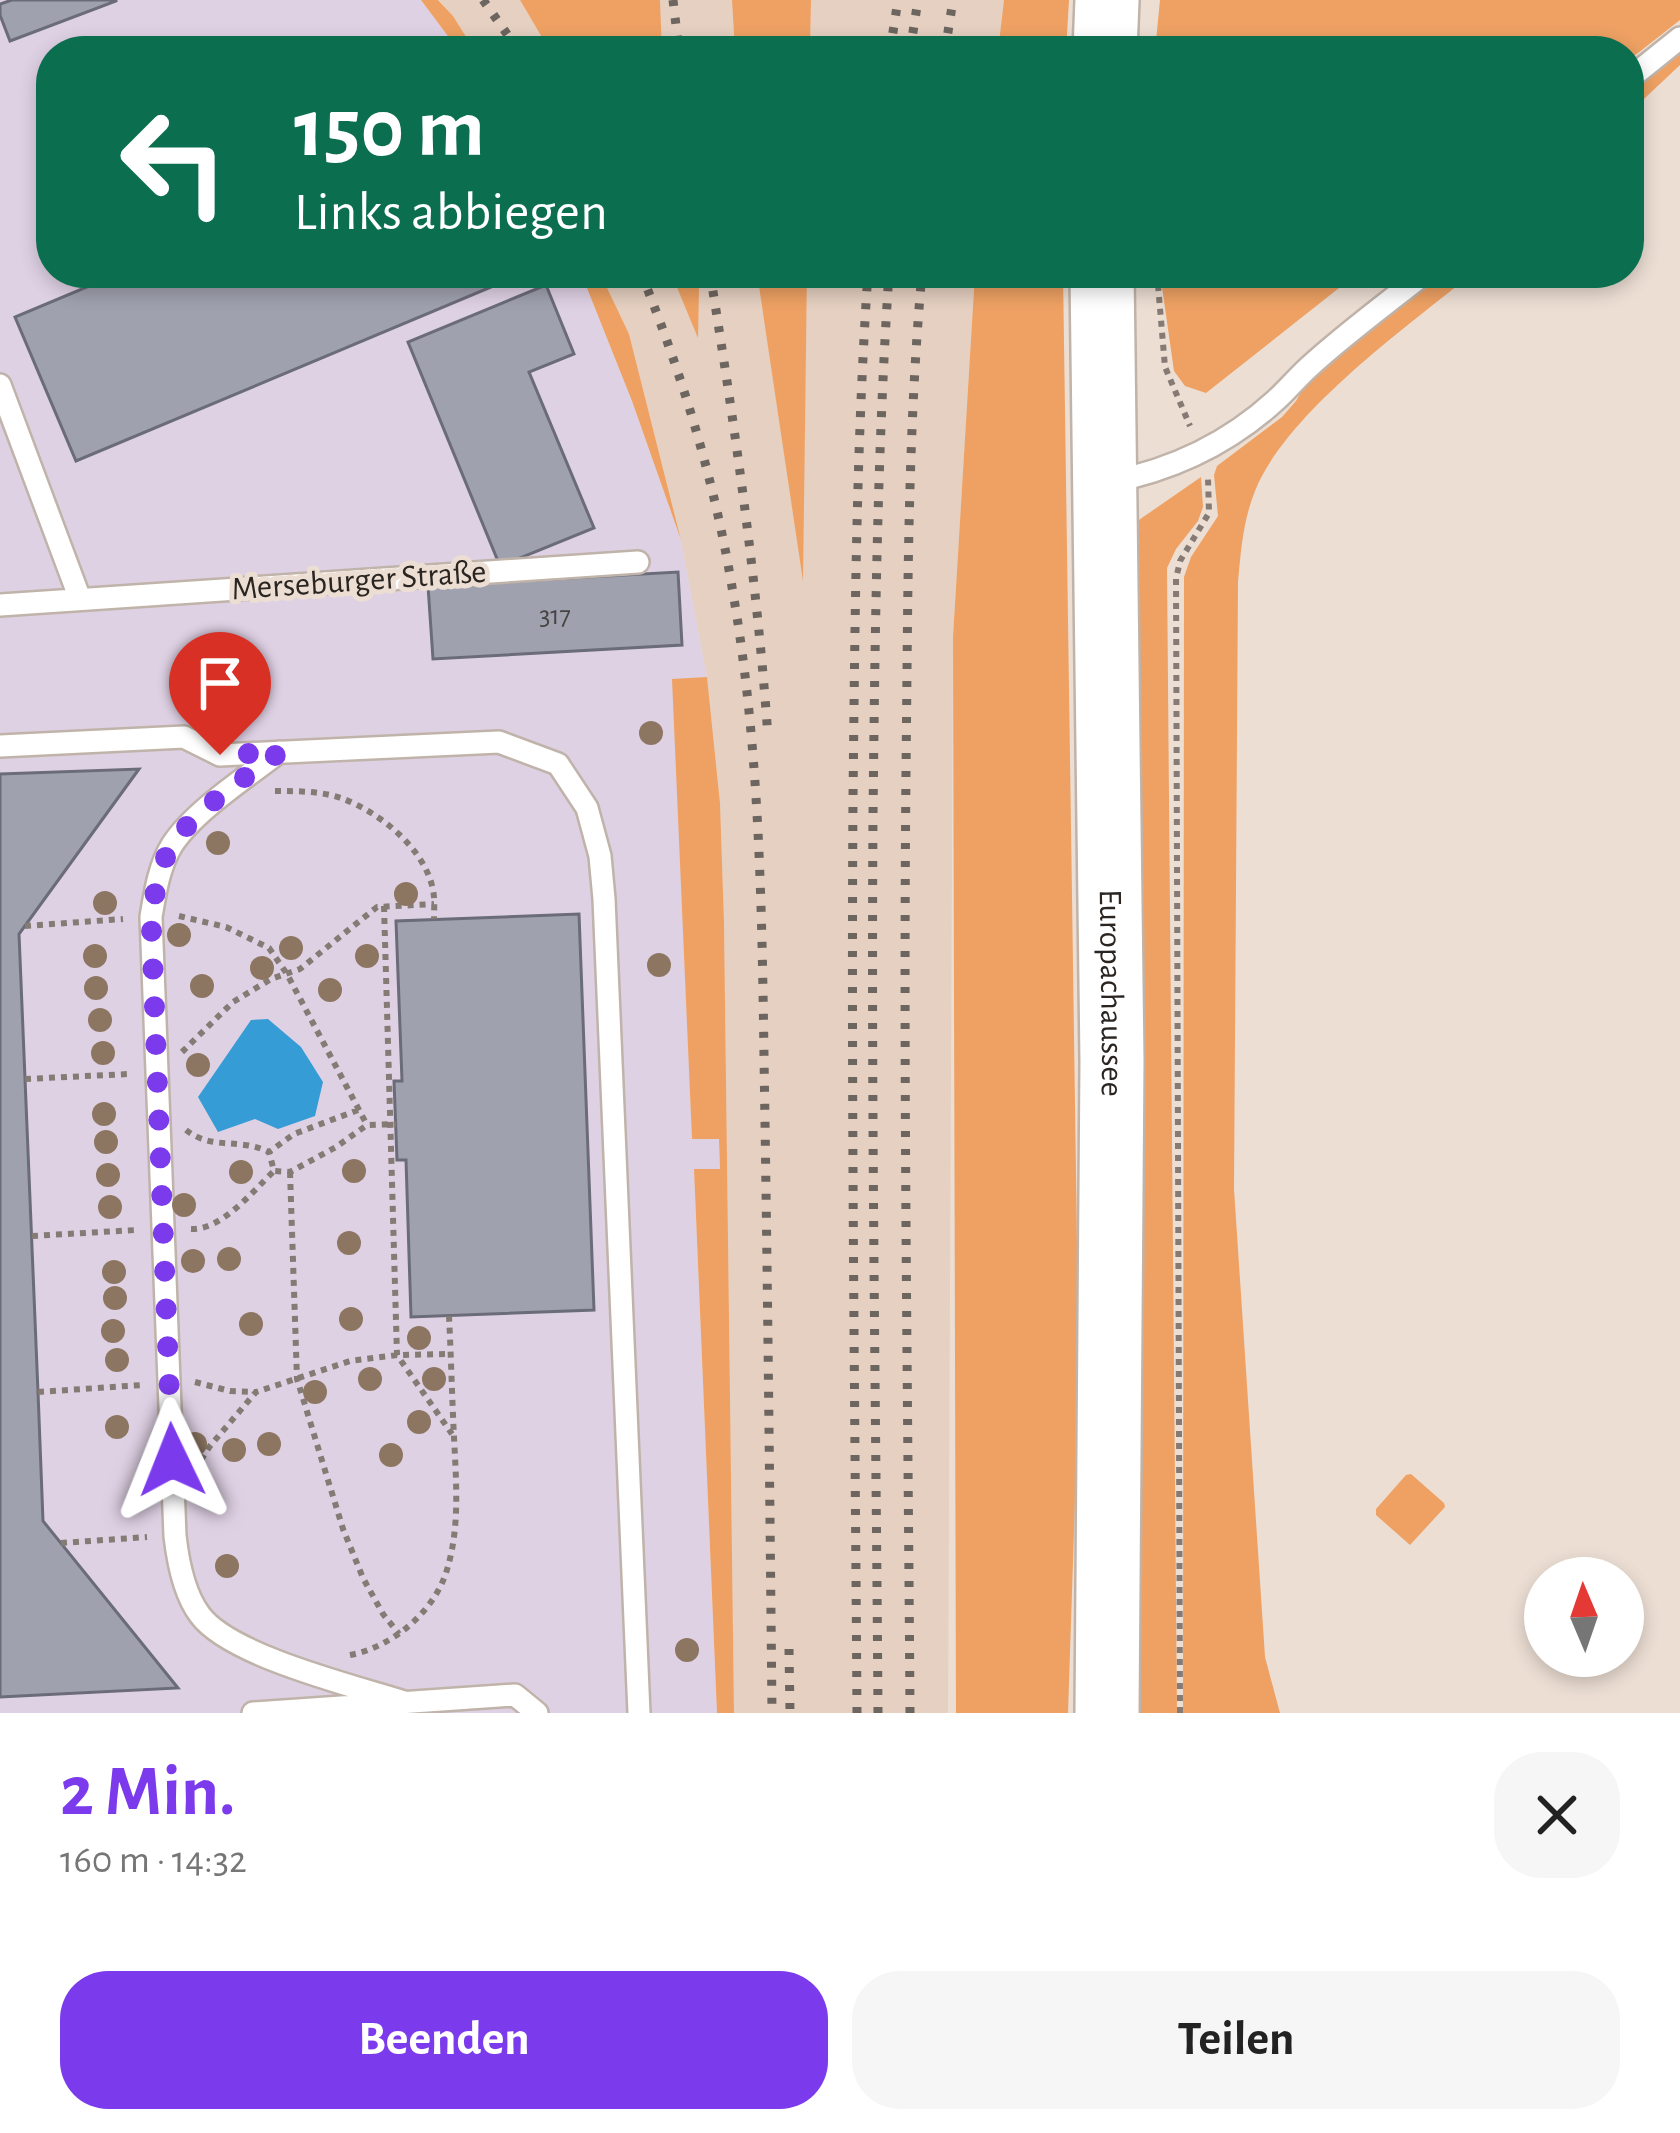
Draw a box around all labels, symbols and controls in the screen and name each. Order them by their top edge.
icon: left [96,84,252,240]
text: 150 m [294,88,485,172]
text: Links abbiegen [294,186,608,240]
street label: Merseburger Straße [230,556,488,606]
house number: 317 [539,602,571,629]
pin [169,632,271,755]
icon: arrive [187,650,253,716]
street label: Europachaussee [1093,889,1129,1097]
position arrow [109,1397,235,1523]
north arrow [1524,1557,1644,1677]
map controls [1524,1557,1644,1677]
button: close [1494,1752,1620,1878]
text: 2 Min. [60,1756,236,1828]
text: 160 m · 14:32 [60,1841,247,1880]
button: Beenden [60,1971,828,2109]
button: Teilen [852,1971,1620,2109]

